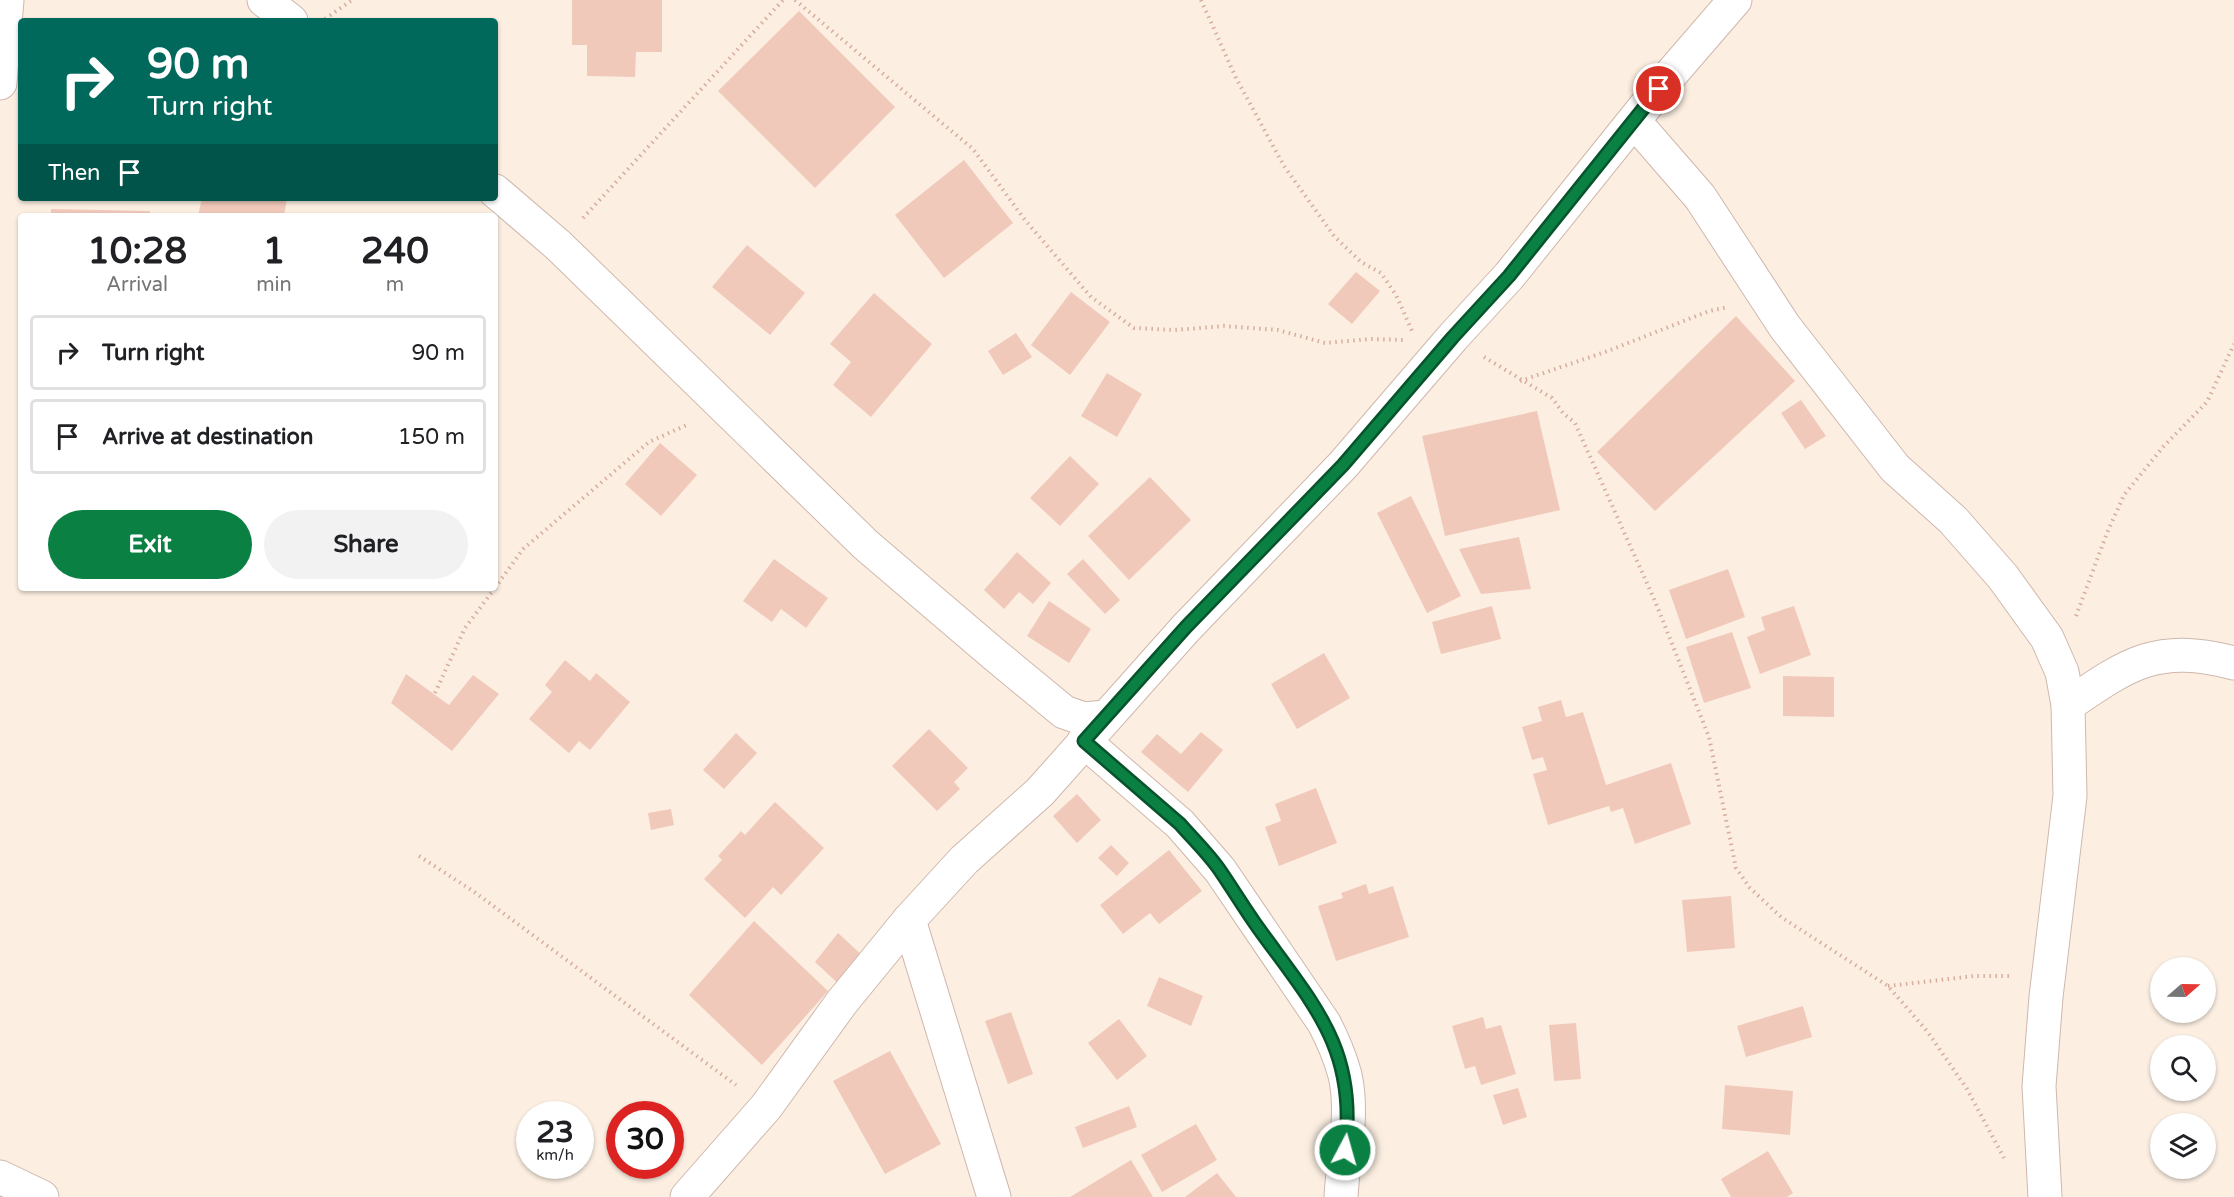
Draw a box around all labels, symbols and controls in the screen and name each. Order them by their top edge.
text: 90 m [147,39,249,90]
icon: right [48,42,126,120]
pin [1633,63,1684,114]
icon: arrive [1642,72,1675,105]
text: Turn right [147,90,273,123]
icon: arrive [113,156,146,189]
text: Then [48,160,101,186]
text: 10:28 [87,230,187,273]
text: 1 [263,230,285,273]
text: 240 [361,230,429,273]
text: Arrival [106,273,168,297]
text: min [256,273,292,297]
text: m [386,273,404,297]
icon: right [51,336,84,369]
text: Turn right [102,340,204,366]
text: 90 m [411,340,465,366]
icon: arrive [51,420,84,453]
text: Arrive at destination [102,424,313,450]
text: 150 m [398,424,465,450]
button: Exit [48,510,252,579]
button: Share [264,510,468,579]
north arrow [2150,957,2216,1023]
map controls [2150,957,2216,1179]
button: search [2150,1035,2216,1101]
speed limit sign: 30 [606,1101,684,1179]
button: layers [2150,1113,2216,1179]
text: 23 [536,1114,574,1151]
position arrow [1313,1118,1377,1182]
text: km/h [536,1146,574,1164]

